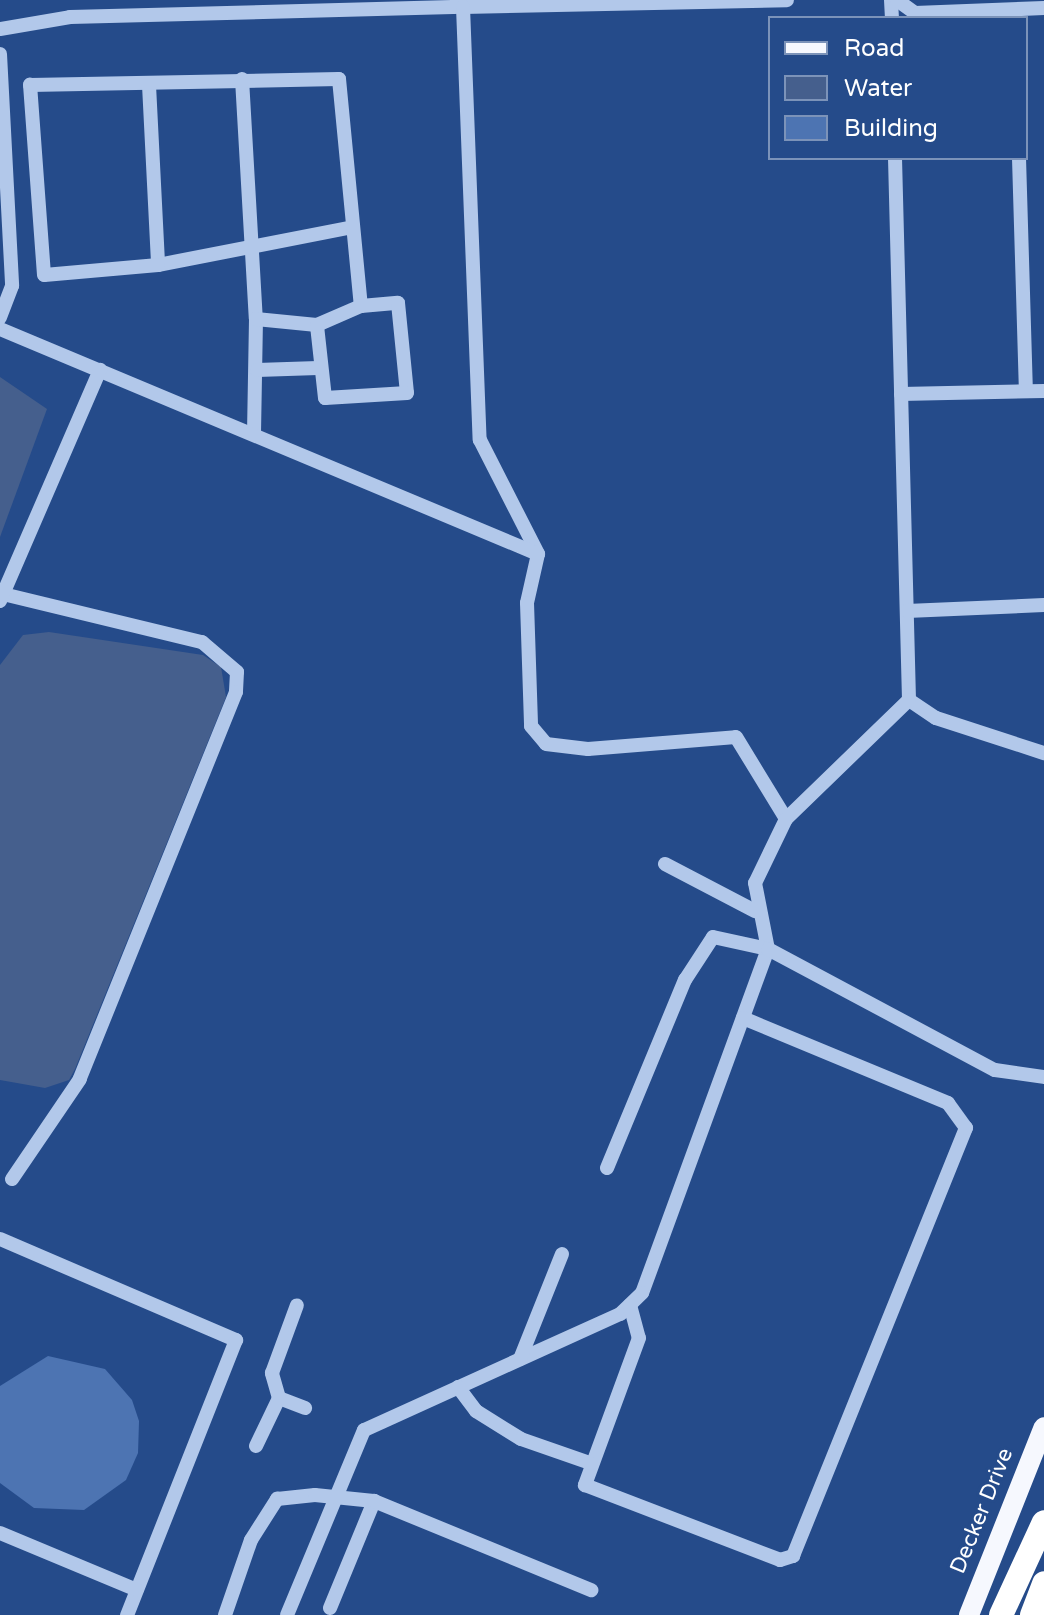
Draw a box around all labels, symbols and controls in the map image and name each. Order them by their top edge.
legend [768,16,1028,160]
text: Road [844,34,904,63]
text: Water [844,74,912,103]
text: Building [844,114,938,143]
street label: Decker Drive [945,1444,1019,1578]

